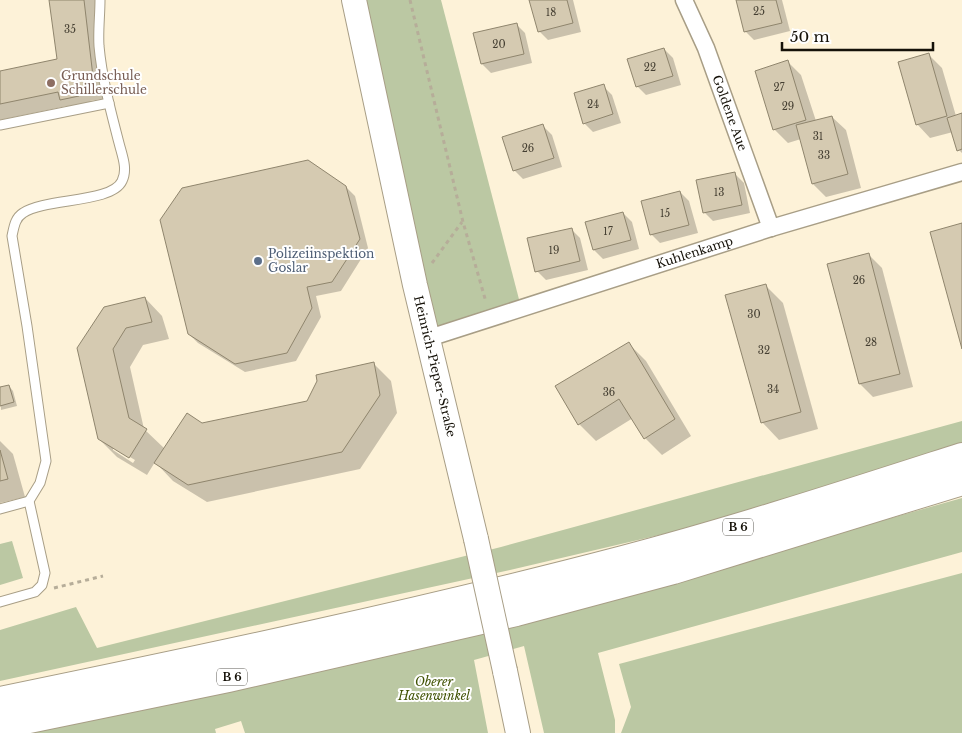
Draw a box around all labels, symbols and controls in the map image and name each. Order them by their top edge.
house number: 25 [753,5,765,18]
house number: 18 [546,6,556,19]
scale bar [782,20,933,52]
house number: 35 [64,23,76,36]
text: 50 m [790,27,830,46]
house number: 20 [492,38,506,51]
house number: 22 [644,61,656,74]
place label: Grundschule Schillerschule [61,68,147,97]
street label: Goldene Aue [709,73,751,153]
marker: Grundschule Schillerschule [45,77,57,89]
house number: 27 [773,81,786,94]
house number: 24 [587,98,599,111]
house number: 29 [782,100,794,113]
house number: 31 [813,130,823,143]
house number: 26 [522,142,534,155]
house number: 33 [818,149,830,162]
house number: 13 [714,186,724,199]
house number: 15 [660,207,670,220]
house number: 17 [603,225,614,238]
street label: Kuhlenkamp [654,233,735,271]
house number: 19 [549,244,559,257]
place label: Polizeiinspektion Goslar [268,246,374,275]
marker: Polizeiinspektion Goslar [252,255,264,267]
house number: 26 [853,274,865,287]
street label: Heinrich-Pieper-Straße [411,294,459,438]
house number: 30 [747,308,761,321]
house number: 28 [865,336,877,349]
house number: 32 [758,344,770,357]
house number: 34 [767,383,779,396]
house number: 36 [603,386,615,399]
road number: B 6 [723,518,753,536]
road number: B 6 [217,669,247,686]
park label: Oberer Hasenwinkel [397,674,470,703]

